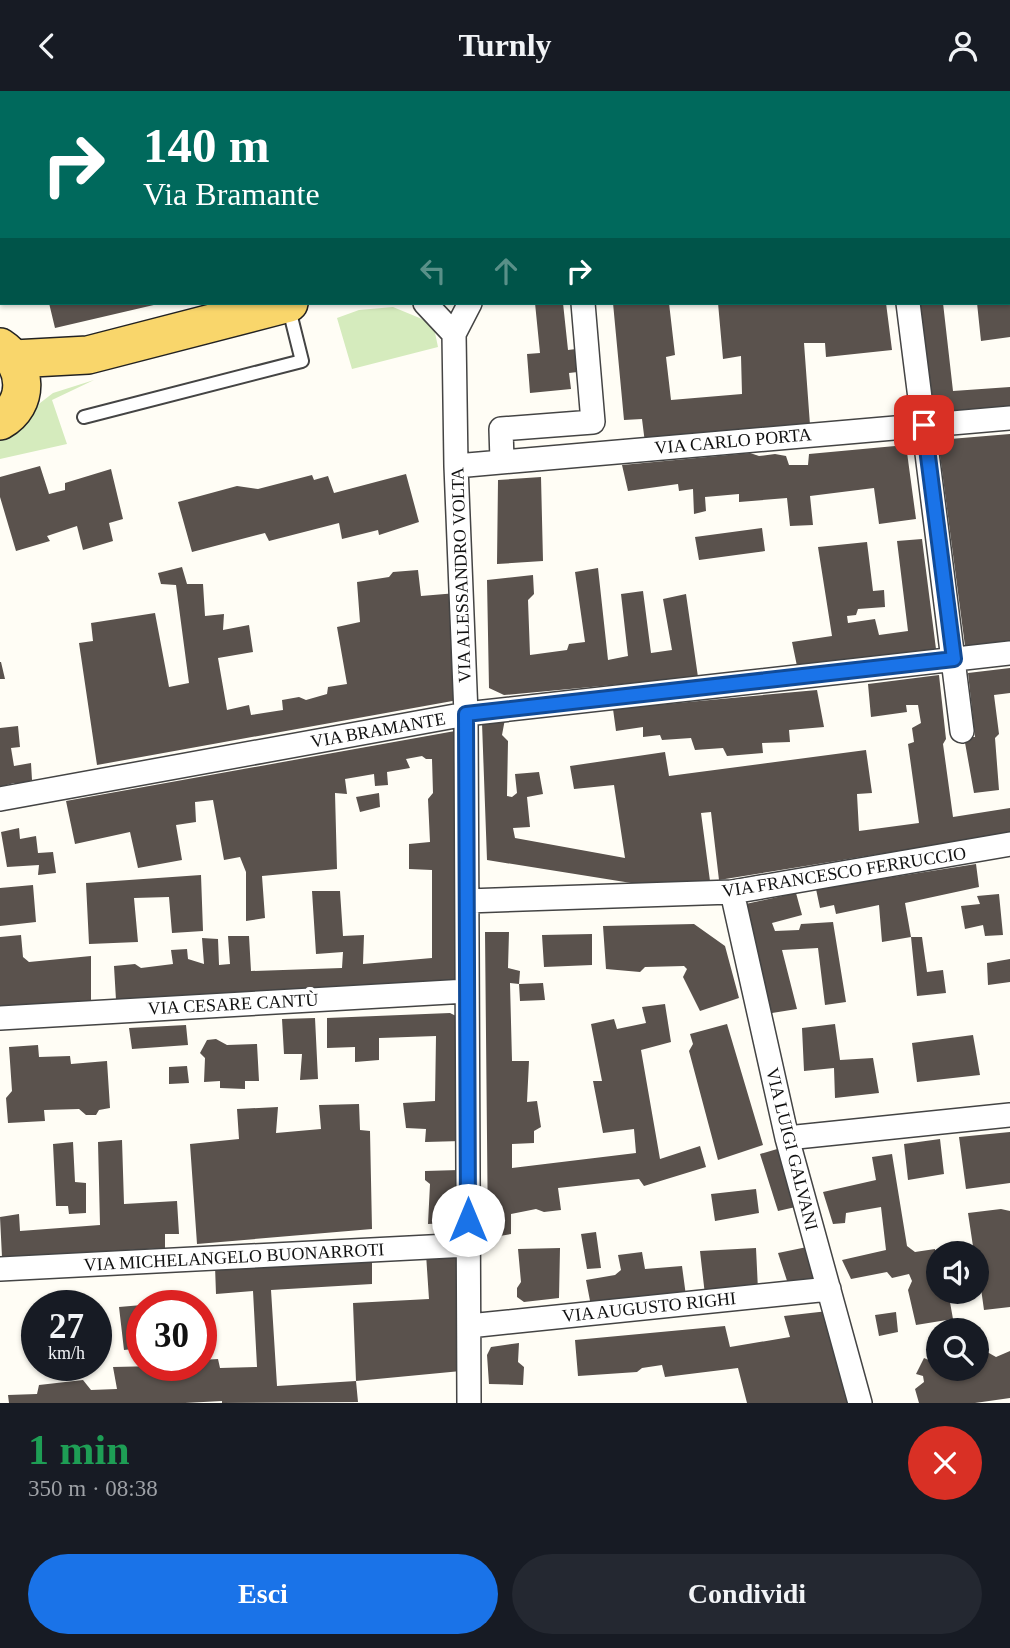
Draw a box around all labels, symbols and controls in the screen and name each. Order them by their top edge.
icon: back [28,27,66,65]
text: Turnly [458,27,552,63]
icon: person [944,27,982,65]
text: 140 m [143,118,270,173]
icon: right [28,119,119,210]
text: Via Bramante [143,176,320,212]
icon: left [414,252,452,290]
icon: ahead [487,252,525,290]
icon: right [560,252,598,290]
pin [894,395,954,455]
icon: arrive [905,406,943,444]
street label: VIA CARLO PORTA [654,424,812,458]
street label: VIA ALESSANDRO VOLTA [447,467,475,683]
street label: VIA BRAMANTE [309,708,447,752]
street label: VIA FRANCESCO FERRUCCIO [720,843,968,901]
street label: VIA CESARE CANTÙ [147,989,319,1018]
street label: VIA LUIGI GALVANI [762,1066,822,1232]
position arrow [431,1183,505,1257]
street label: VIA MICHELANGELO BUONARROTI [83,1239,385,1275]
map controls [926,1241,989,1381]
button: sound [926,1241,989,1304]
street label: VIA AUGUSTO RIGHI [561,1288,737,1326]
speed limit sign: 30 [126,1290,217,1381]
text: 27 [49,1307,84,1346]
button: search [926,1318,989,1381]
text: km/h [48,1343,85,1363]
button: close [908,1426,982,1500]
text: 1 min [28,1427,130,1473]
text: 350 m · 08:38 [28,1476,158,1501]
button: Esci [28,1554,498,1634]
button: Condividi [512,1554,982,1634]

